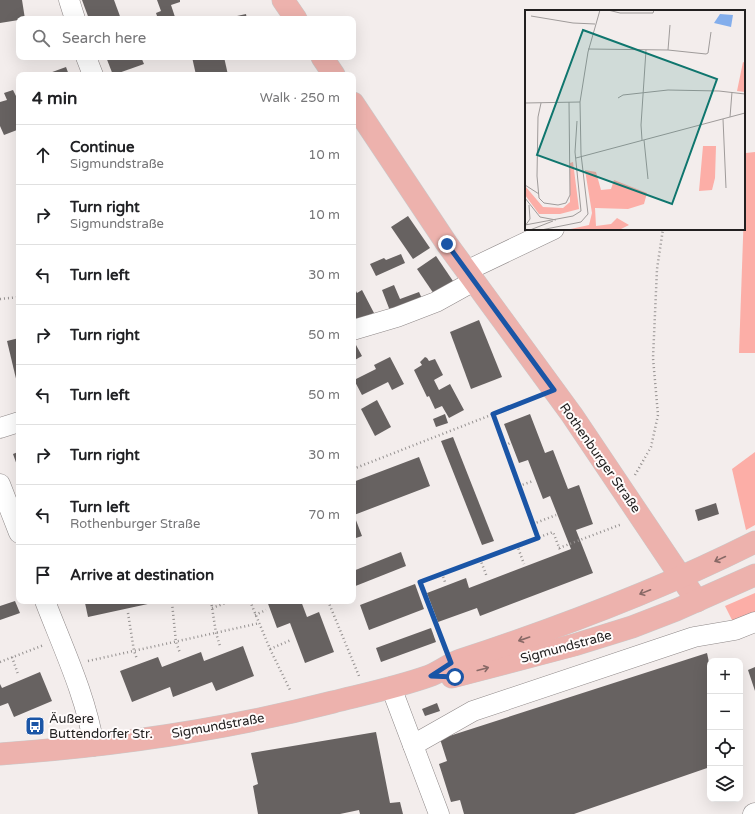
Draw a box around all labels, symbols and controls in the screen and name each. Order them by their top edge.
inset map [525,10,745,230]
search box [16,16,356,60]
icon: search [30,27,52,49]
text: Search here [62,29,146,47]
text: 4 min [32,88,77,109]
text: Walk · 250 m [260,90,340,106]
text: Continue [70,138,134,156]
icon: ahead [32,144,54,166]
text: 10 m [308,147,340,163]
text: Sigmundstraße [70,156,164,172]
text: Turn right [70,198,140,216]
icon: right [32,204,54,226]
text: 10 m [308,207,340,223]
text: Sigmundstraße [70,216,164,232]
route end [438,235,456,253]
icon: left [32,264,54,286]
text: Turn left [70,266,130,284]
text: 30 m [308,267,340,283]
icon: right [32,324,54,346]
text: Turn right [70,326,140,344]
text: 50 m [308,327,340,343]
icon: left [32,384,54,406]
text: Turn left [70,386,130,404]
text: 50 m [308,387,340,403]
street label: Rothenburger Straße [556,400,644,516]
icon: right [32,444,54,466]
text: Turn right [70,446,140,464]
text: 30 m [308,447,340,463]
text: Turn left [70,498,130,516]
icon: left [32,504,54,526]
text: 70 m [308,507,340,523]
text: Rothenburger Straße [70,516,200,532]
one-way arrow [714,556,726,563]
icon: arrive [32,564,54,586]
text: Arrive at destination [70,566,214,584]
one-way arrow [640,589,652,597]
street label: Sigmundstraße [519,627,613,667]
one-way arrow [519,636,531,644]
map controls [707,658,743,802]
button: + [707,658,743,694]
one-way arrow [476,665,489,672]
route start [446,668,464,686]
button: − [707,694,743,730]
street label: Sigmundstraße [170,710,266,742]
place label: Äußere Buttendorfer Str. [49,711,153,742]
bus stop icon: Äußere Buttendorfer Str. [24,715,46,737]
button: locate [707,730,743,766]
button: layers [707,766,743,802]

